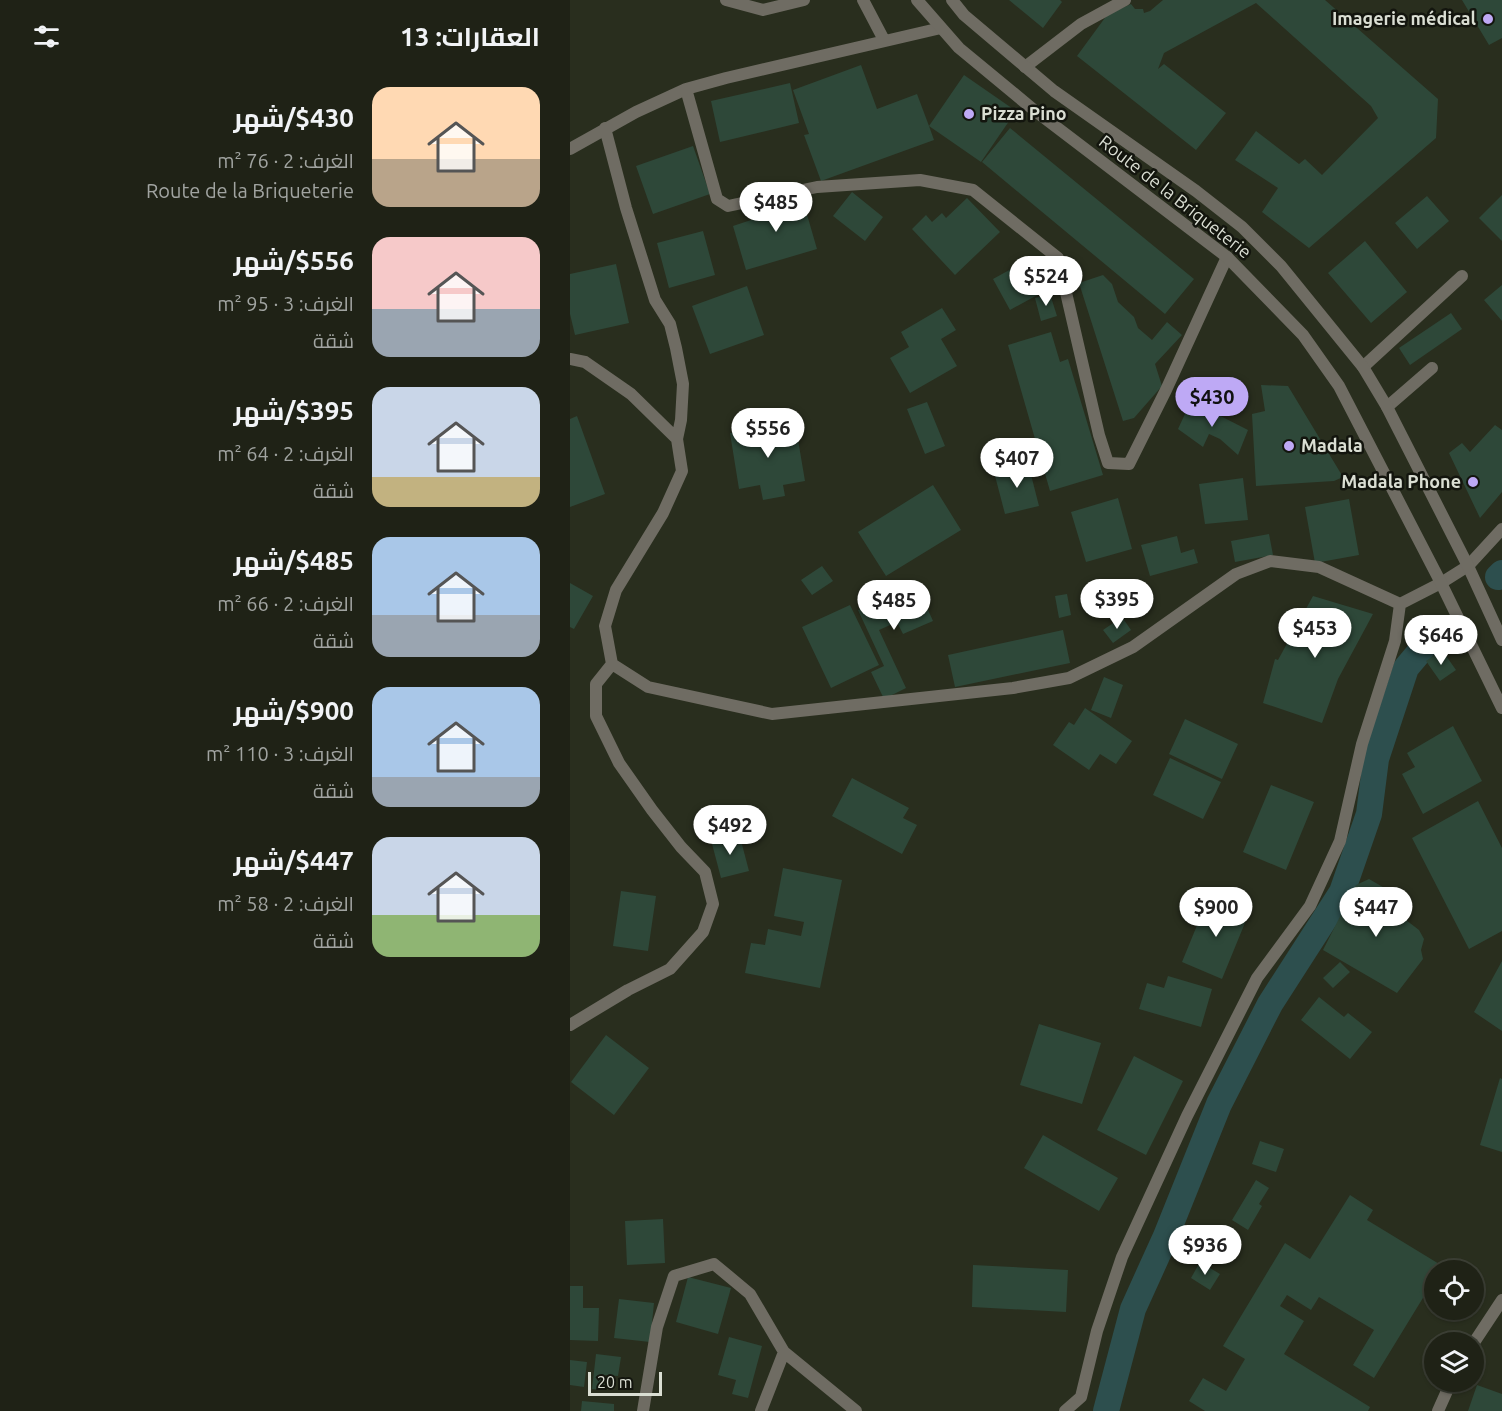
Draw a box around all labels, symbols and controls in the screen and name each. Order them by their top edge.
place label: Imagerie médical [1332,8,1477,28]
marker: Imagerie médical [1481,12,1495,26]
icon: filters [30,20,63,53]
text: العقارات: 13 [400,22,540,51]
text: $430/شهر [234,103,354,132]
place label: Pizza Pino [981,103,1067,123]
marker: Pizza Pino [962,107,976,121]
icon: home [420,111,492,183]
street label: Route de la Briqueterie [1096,131,1256,262]
text: الغرف: 2 · 76 m² [217,149,354,172]
text: Route de la Briqueterie [146,179,354,202]
pin: $485 [740,182,812,233]
text: $485 [753,190,799,213]
text: $556/شهر [234,246,354,275]
pin: $524 [1010,256,1082,307]
icon: home [420,261,492,333]
text: $524 [1023,264,1069,287]
text: الغرف: 3 · 95 m² [217,292,354,315]
text: شقة [313,329,354,352]
pin: $430 [1176,377,1248,428]
text: $430 [1189,385,1235,408]
text: $395/شهر [234,396,354,425]
pin: $556 [732,408,804,459]
icon: home [420,411,492,483]
text: $556 [745,416,791,439]
place label: Madala [1301,435,1363,455]
pin: $407 [981,438,1053,489]
marker: Madala [1282,439,1296,453]
text: الغرف: 2 · 64 m² [217,442,354,465]
text: $407 [994,446,1040,469]
place label: Madala Phone [1341,471,1461,491]
marker: Madala Phone [1466,475,1480,489]
text: شقة [313,479,354,502]
text: $485/شهر [234,546,354,575]
icon: home [420,561,492,633]
pin: $395 [1081,579,1153,630]
pin: $485 [858,580,930,631]
text: $395 [1094,587,1140,610]
text: $485 [871,588,917,611]
text: الغرف: 2 · 66 m² [217,592,354,615]
pin: $453 [1279,608,1351,659]
pin: $646 [1405,615,1477,666]
text: $453 [1292,616,1338,639]
text: $646 [1418,623,1464,646]
text: شقة [313,629,354,652]
text: $900/شهر [234,696,354,725]
icon: home [420,711,492,783]
text: الغرف: 3 · 110 m² [206,742,354,765]
text: شقة [313,779,354,802]
pin: $492 [694,805,766,856]
text: $492 [707,813,753,836]
text: $447/شهر [234,846,354,875]
icon: home [420,861,492,933]
pin: $900 [1180,887,1252,938]
pin: $447 [1340,887,1412,938]
text: الغرف: 2 · 58 m² [217,892,354,915]
text: $900 [1193,895,1239,918]
text: $447 [1353,895,1399,918]
text: شقة [313,929,354,952]
pin: $936 [1169,1225,1241,1276]
text: $936 [1182,1233,1228,1256]
map controls [1424,1260,1484,1392]
button: locate [1424,1260,1484,1320]
button: layers [1424,1332,1484,1392]
scale bar [588,1369,662,1396]
text: 20 m [597,1373,633,1391]

